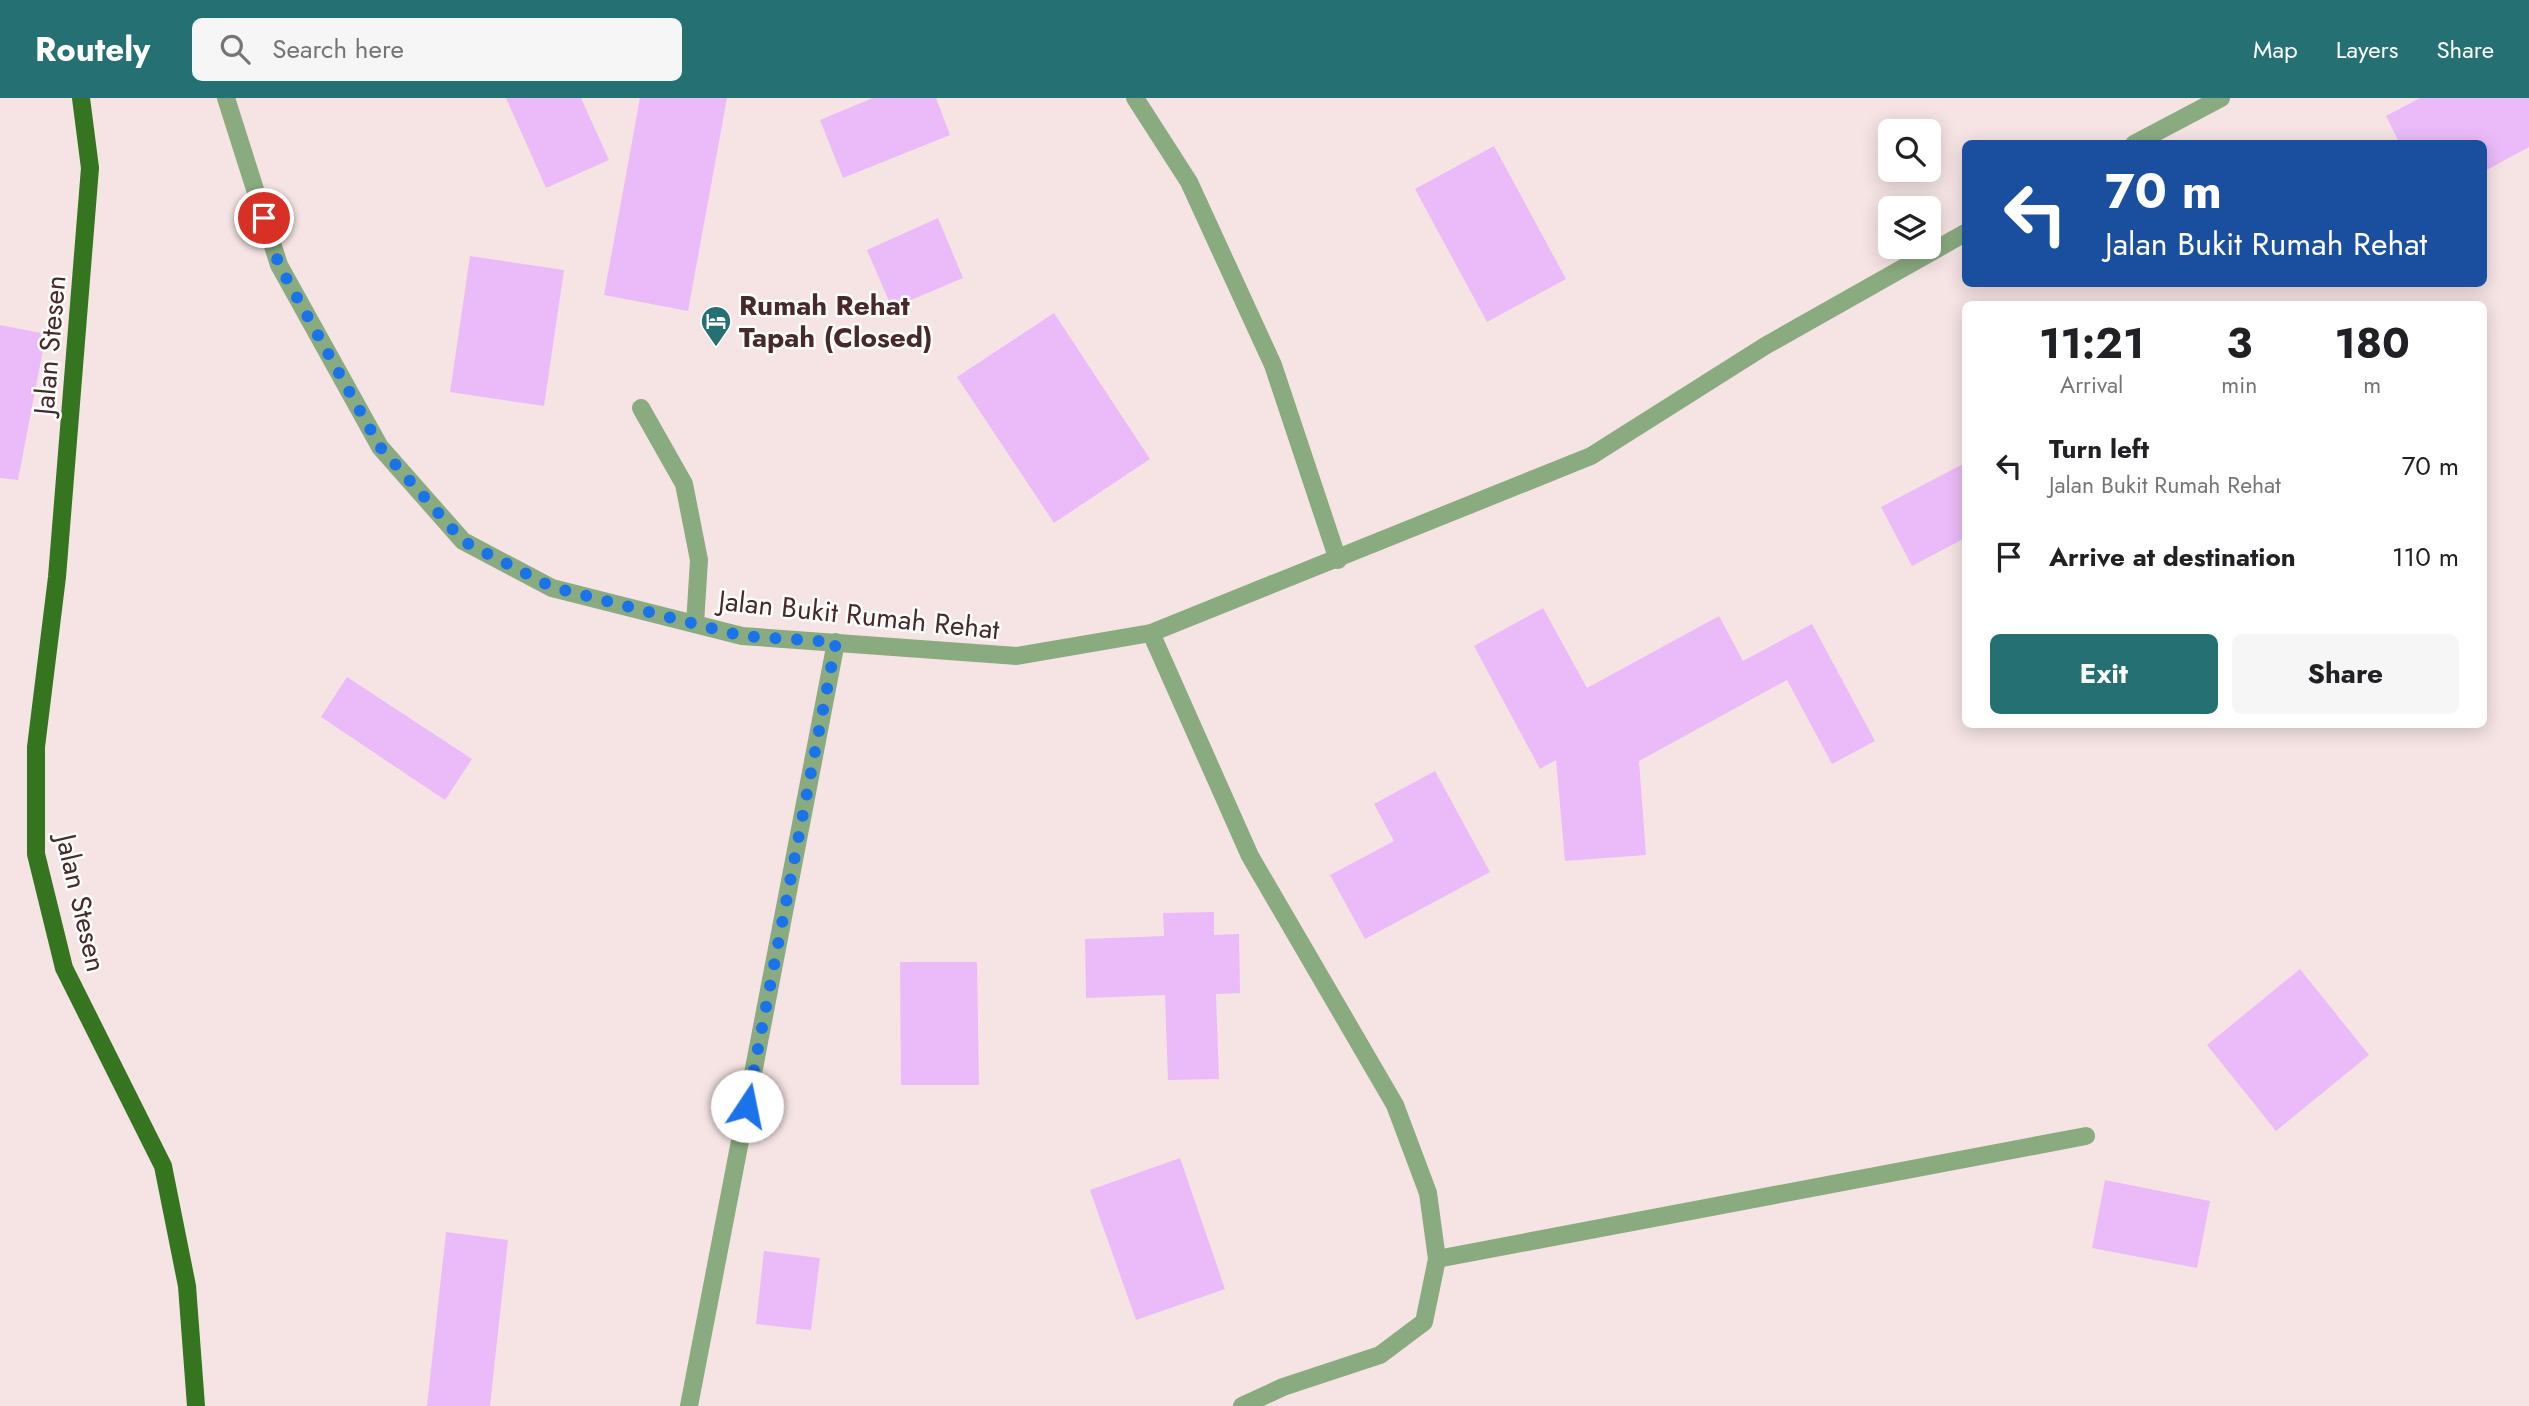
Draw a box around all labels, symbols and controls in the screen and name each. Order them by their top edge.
search box [192,18,682,81]
text: Routely [35,26,150,73]
icon: search [216,30,254,68]
text: Search here [272,30,404,68]
text: Map [2253,32,2298,67]
text: Layers [2336,32,2398,67]
text: Share [2436,32,2494,67]
map controls [1878,119,1941,259]
button: search [1878,119,1941,182]
text: 70 m [2105,156,2222,226]
icon: left [1990,168,2081,259]
pin [234,188,294,248]
button: layers [1878,196,1941,259]
icon: arrive [245,199,283,237]
text: Jalan Bukit Rumah Rehat [2105,221,2427,267]
street label: Jalan Stesen [23,273,77,421]
place label: Rumah Rehat Tapah (Closed) [739,285,933,358]
hotel icon: Rumah Rehat Tapah (Closed) [699,304,733,348]
text: 11:21 [2039,313,2144,374]
text: 3 [2226,313,2252,374]
text: 180 [2334,313,2410,374]
text: Arrival [2060,368,2123,402]
text: min [2221,368,2257,402]
text: m [2363,368,2381,402]
text: Turn left [2049,430,2149,468]
icon: left [1990,447,2028,485]
text: 70 m [2402,447,2459,485]
text: Jalan Bukit Rumah Rehat [2049,468,2281,502]
icon: arrive [1990,538,2028,576]
text: Arrive at destination [2049,538,2296,576]
text: 110 m [2392,538,2459,576]
street label: Jalan Bukit Rumah Rehat [713,579,1002,650]
button: Exit [1990,634,2218,714]
button: Share [2232,634,2459,714]
street label: Jalan Stesen [44,826,117,976]
position arrow [710,1069,784,1143]

